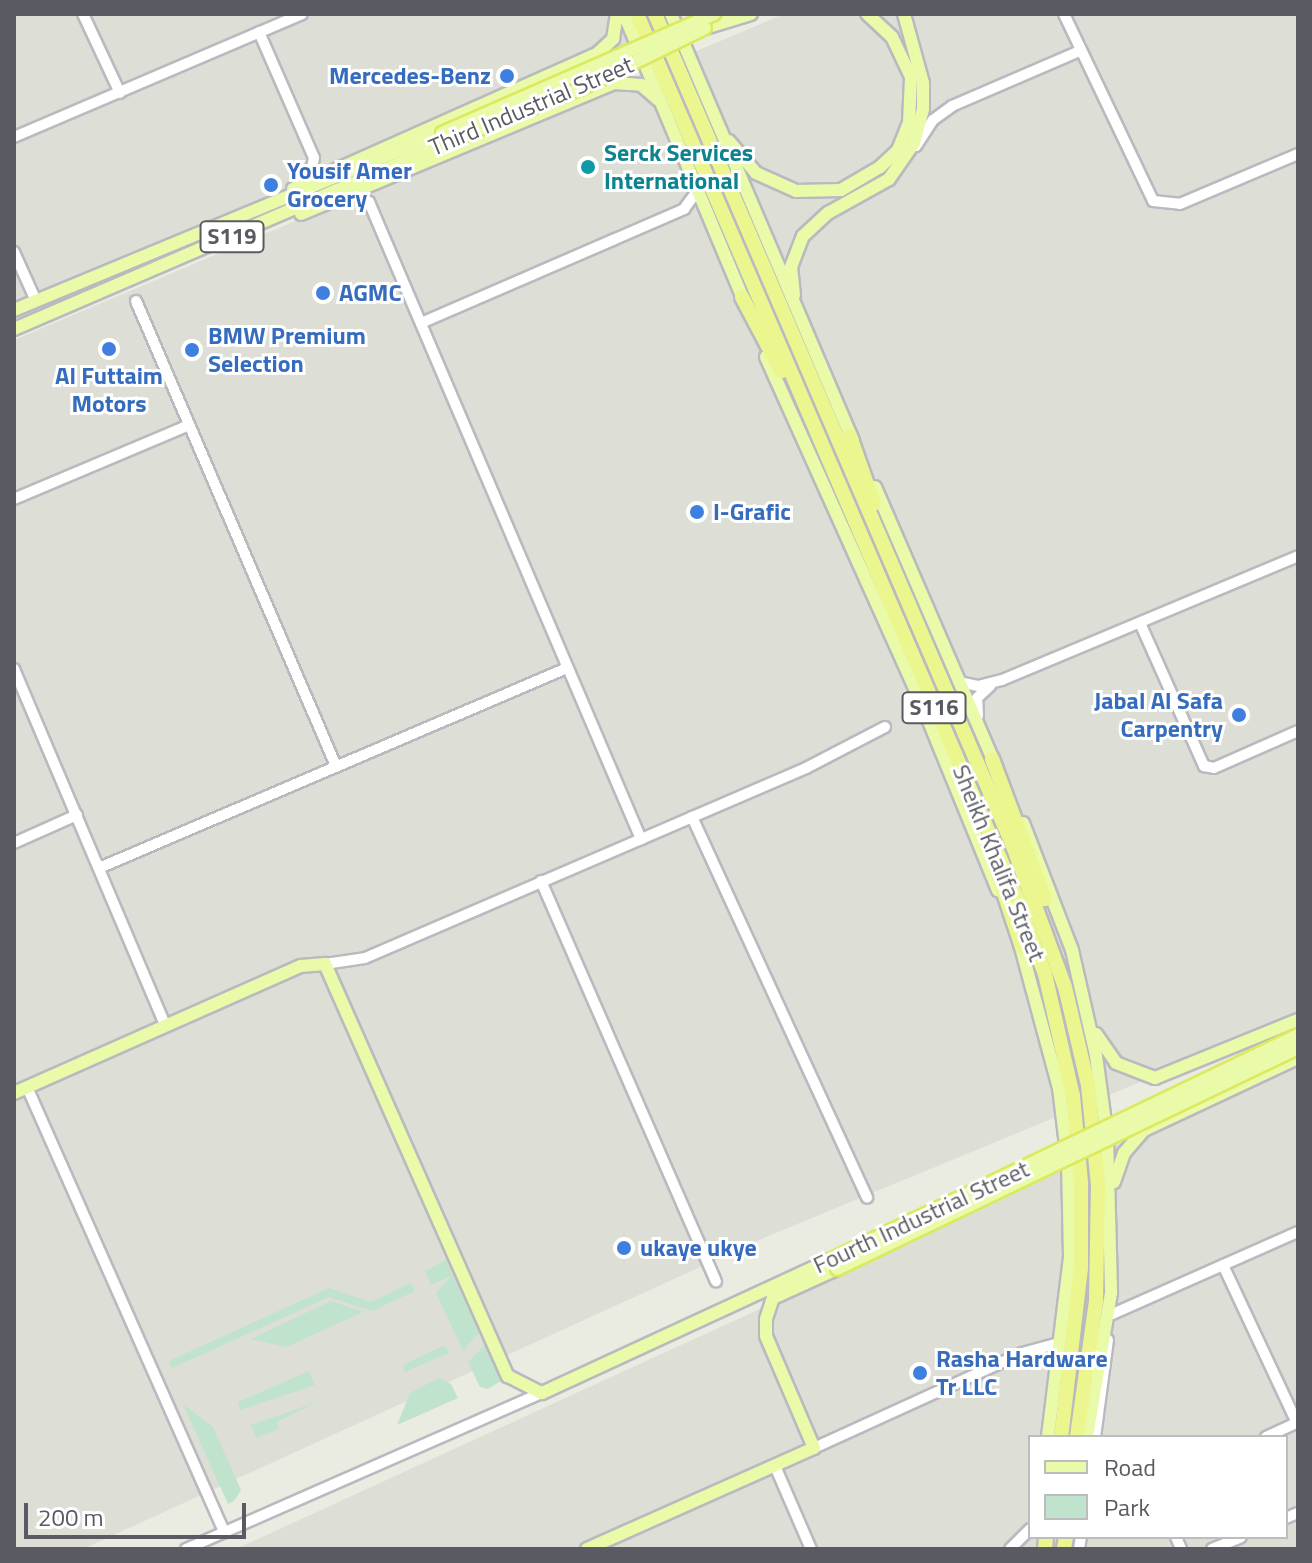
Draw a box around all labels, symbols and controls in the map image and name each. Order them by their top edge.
street label: Third Industrial Street [425,50,637,162]
place label: Mercedes-Benz [329,62,491,90]
marker: Mercedes-Benz [498,67,516,85]
place label: Serck Services International [604,139,753,195]
place label: Yousif Amer Grocery [287,157,412,213]
marker: Serck Services International [579,158,597,176]
marker: Yousif Amer Grocery [262,176,280,194]
road number: S119 [198,219,266,255]
place label: AGMC [339,279,401,307]
marker: AGMC [314,284,332,302]
place label: BMW Premium Selection [208,322,366,378]
marker: Al Futtaim Motors [100,340,118,358]
marker: BMW Premium Selection [183,341,201,359]
place label: Al Futtaim Motors [55,362,163,418]
place label: I-Grafic [713,498,791,526]
marker: I-Grafic [688,503,706,521]
place label: Jabal Al Safa Carpentry [1094,687,1223,743]
road number: S116 [900,690,968,726]
marker: Jabal Al Safa Carpentry [1230,706,1248,724]
street label: Sheikh Khalifa Street [946,761,1052,965]
street label: Fourth Industrial Street [809,1154,1033,1280]
place label: ukaye ukye [640,1234,757,1262]
marker: ukaye ukye [615,1239,633,1257]
place label: Rasha Hardware Tr LLC [936,1345,1108,1401]
marker: Rasha Hardware Tr LLC [911,1364,929,1382]
legend [1028,1435,1288,1539]
text: Road [1104,1449,1156,1485]
scale bar [28,1487,250,1537]
text: Park [1104,1489,1150,1525]
text: 200 m [38,1499,104,1535]

